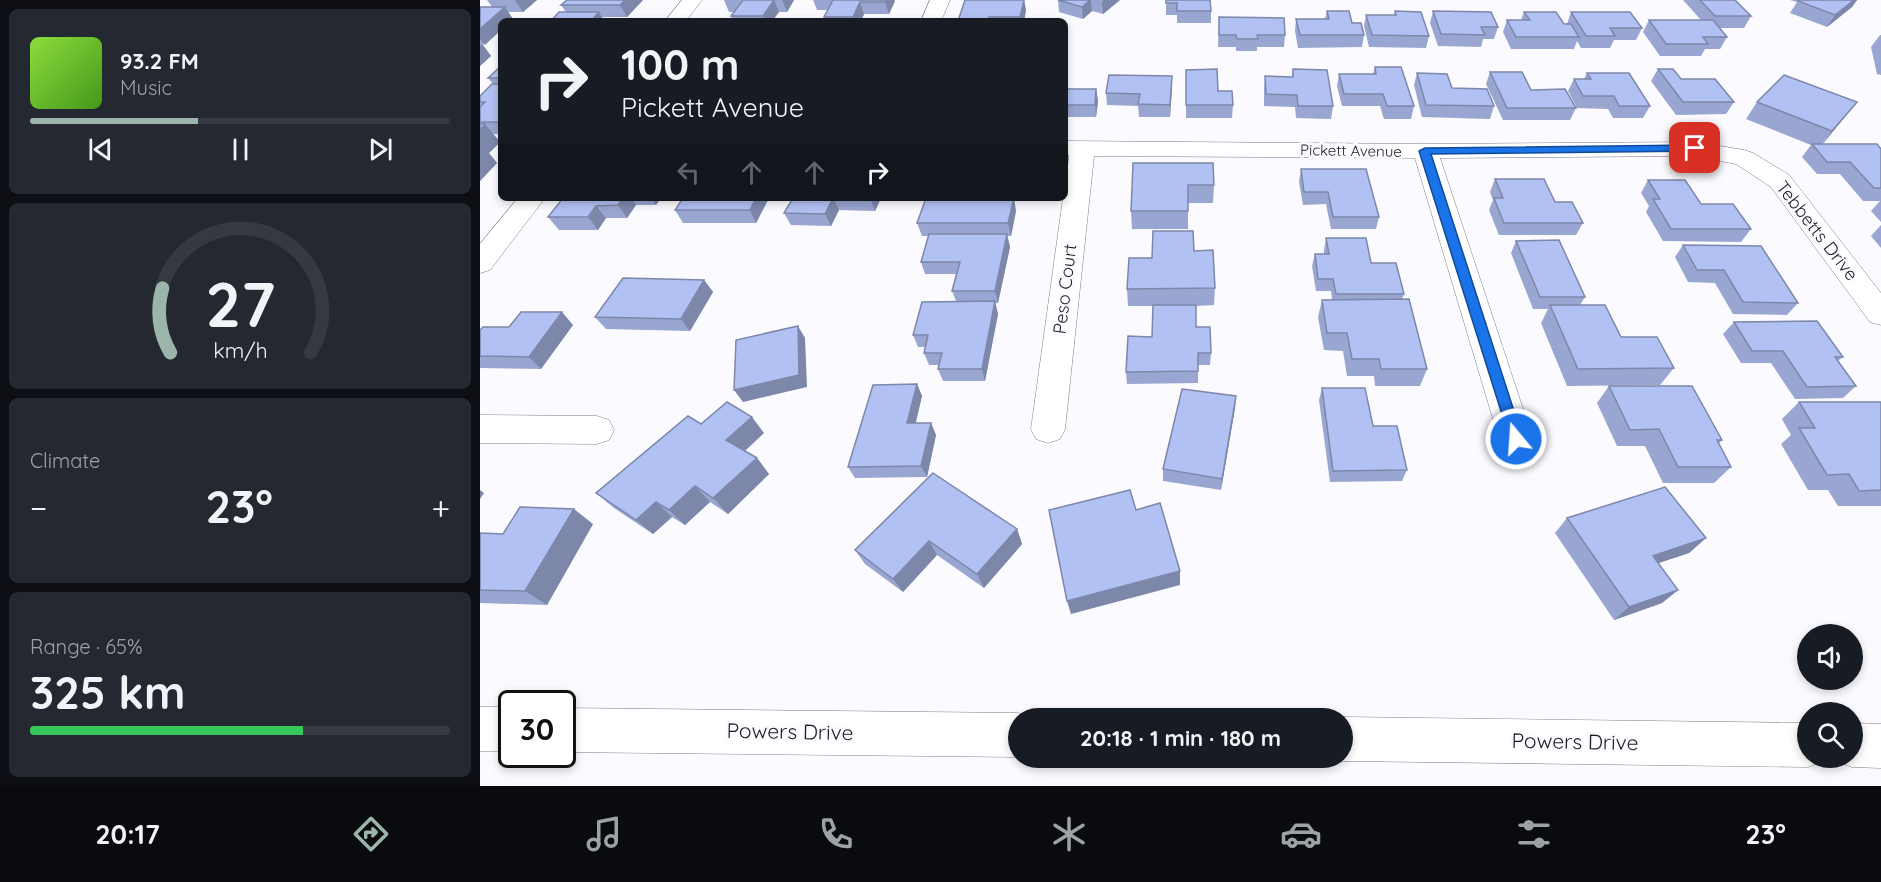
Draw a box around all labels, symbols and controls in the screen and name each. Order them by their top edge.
text: 100 m [621,38,739,91]
icon: right [522,42,600,120]
text: 93.2 FM [120,47,199,75]
text: Music [120,75,172,100]
text: Pickett Avenue [621,90,804,124]
pin [1669,122,1720,173]
icon: arrive [1678,131,1711,164]
icon: previous [84,133,117,166]
icon: pause [224,133,257,166]
icon: next [364,133,397,166]
street label: Pickett Avenue [1300,140,1402,161]
icon: left [672,156,705,189]
icon: ahead [735,156,768,189]
icon: ahead [798,156,831,189]
icon: right [861,156,894,189]
street label: Tebbetts Drive [1771,176,1863,285]
street label: Peso Court [1048,242,1081,335]
text: 27 [205,265,275,343]
text: km/h [213,337,267,363]
position arrow [1484,407,1548,471]
text: Climate [30,448,100,473]
text: 23° [206,478,273,534]
text: − [30,487,47,528]
text: + [431,487,450,528]
map controls [1797,624,1863,768]
button: sound [1797,624,1863,690]
text: Range · 65% [30,634,143,659]
text: 325 km [30,664,185,720]
speed limit sign: 30 [498,690,576,768]
button: search [1797,702,1863,768]
street label: Powers Drive [726,717,854,745]
text: 20:18 · 1 min · 180 m [1080,724,1281,752]
street label: Powers Drive [1511,727,1639,755]
icon: directions [350,813,392,855]
icon: music [583,813,625,855]
icon: phone [815,813,857,855]
icon: climate [1048,813,1090,855]
icon: car [1280,813,1322,855]
icon: filters [1513,813,1555,855]
text: 20:17 [95,817,160,851]
text: 23° [1745,817,1786,851]

